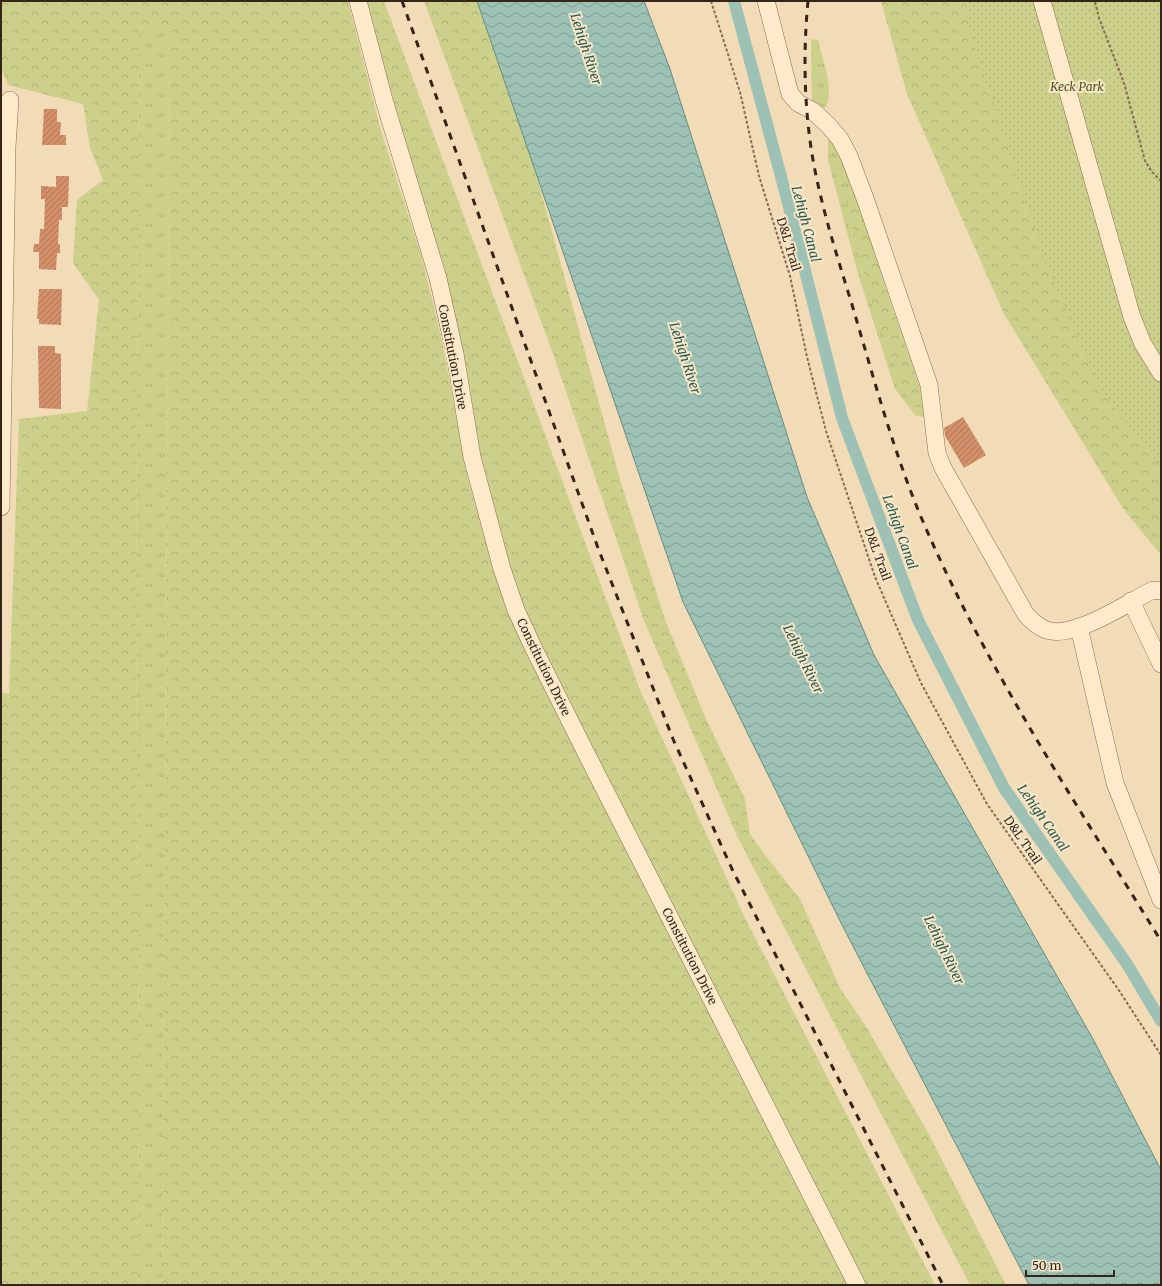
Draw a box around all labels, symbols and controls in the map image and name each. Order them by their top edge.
water label: Lehigh River [566,11,606,88]
park label: Keck Park [1049,79,1104,94]
water label: Lehigh Canal [788,184,824,264]
street label: D&L Trail [774,215,804,273]
street label: Constitution Drive [435,303,471,411]
water label: Lehigh River [665,320,705,397]
water label: Lehigh Canal [879,492,921,572]
street label: D&L Trail [861,525,895,583]
street label: Constitution Drive [514,616,574,718]
water label: Lehigh River [779,622,827,697]
water label: Lehigh Canal [1014,781,1073,855]
street label: D&L Trail [1001,813,1045,867]
street label: Constitution Drive [659,905,721,1007]
water label: Lehigh River [920,913,968,988]
scale bar [1026,1252,1114,1278]
text: 50 m [1032,1258,1061,1273]

